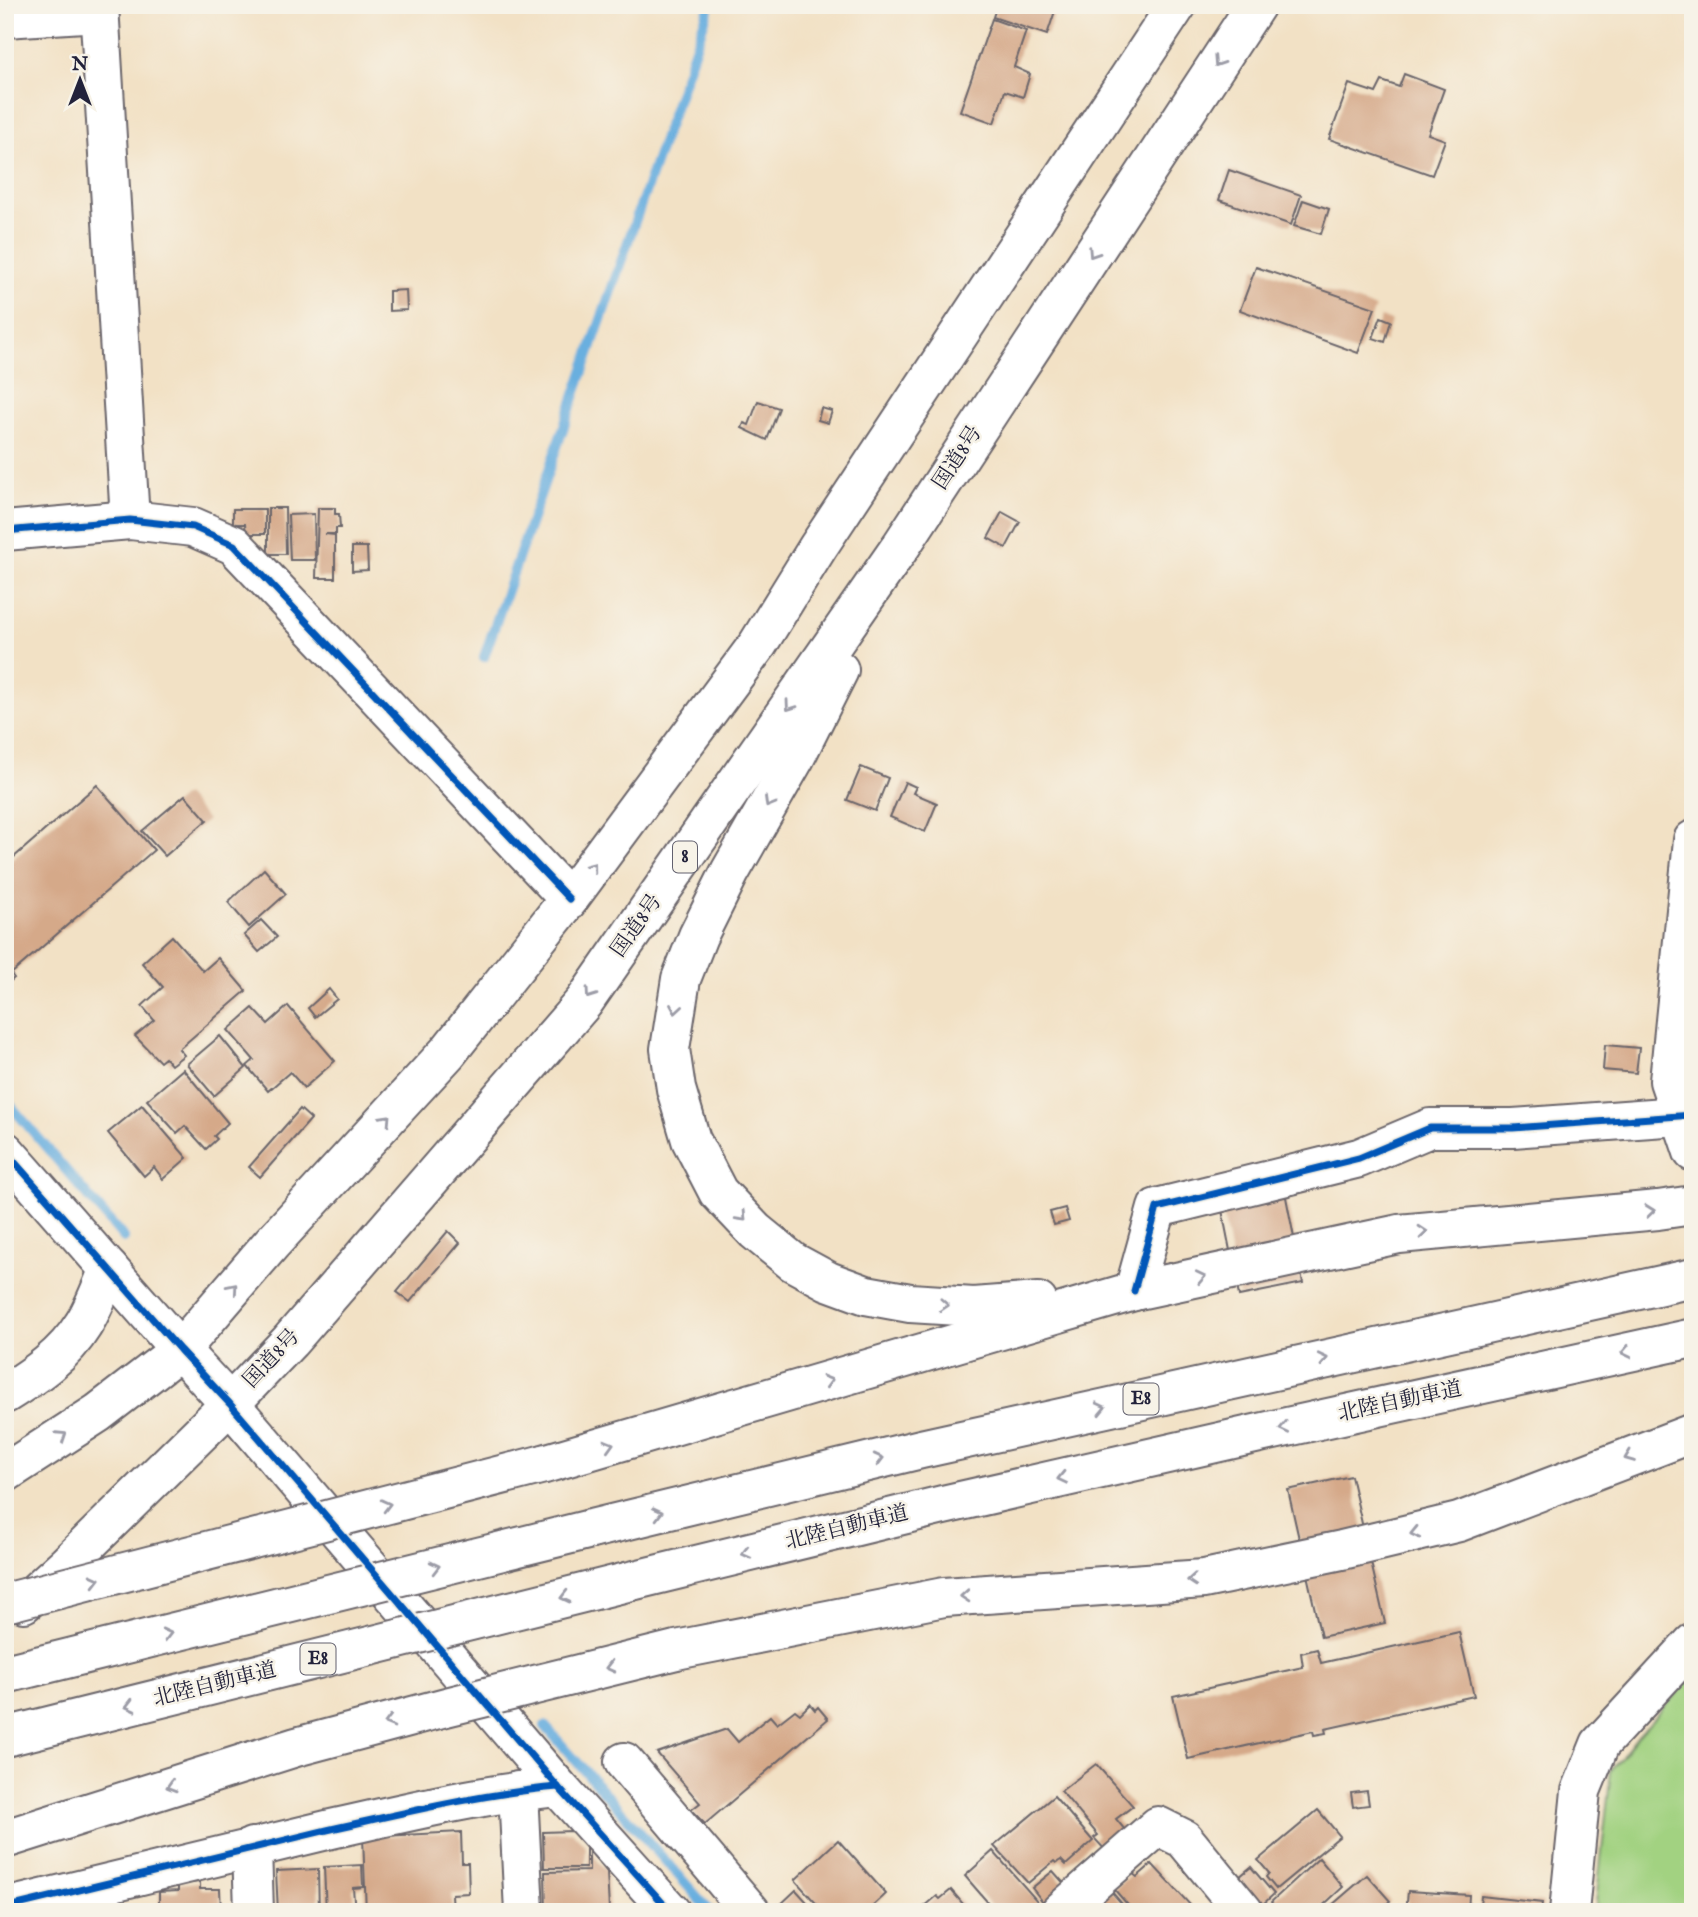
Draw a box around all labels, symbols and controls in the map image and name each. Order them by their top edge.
north arrow [46,46,116,116]
text: N [71,53,89,77]
one-way arrow [1214,55,1227,68]
one-way arrow [1089,245,1102,258]
street label: 国道8号 [927,421,989,495]
one-way arrow [786,698,798,711]
one-way arrow [764,795,777,808]
road number: 8 [673,842,697,872]
one-way arrow [584,863,596,875]
street label: 国道8号 [606,889,668,963]
one-way arrow [586,986,598,999]
one-way arrow [669,1003,684,1015]
one-way arrow [378,1114,390,1127]
one-way arrow [1645,1204,1656,1219]
one-way arrow [734,1209,747,1222]
one-way arrow [1418,1225,1429,1240]
one-way arrow [1195,1271,1207,1286]
one-way arrow [225,1283,237,1296]
one-way arrow [939,1298,950,1313]
street label: 国道8号 [238,1324,306,1394]
one-way arrow [1620,1344,1632,1358]
one-way arrow [1317,1352,1329,1367]
one-way arrow [822,1374,834,1389]
street label: 北陸自動車道 [1336,1376,1464,1428]
road number: E8 [1124,1384,1158,1414]
one-way arrow [1095,1402,1107,1417]
one-way arrow [1278,1419,1290,1434]
one-way arrow [55,1431,68,1444]
one-way arrow [603,1438,615,1453]
one-way arrow [1624,1449,1636,1463]
one-way arrow [873,1453,885,1467]
one-way arrow [1056,1470,1068,1484]
one-way arrow [380,1499,392,1513]
street label: 北陸自動車道 [783,1500,911,1556]
one-way arrow [652,1506,664,1521]
one-way arrow [1409,1525,1421,1539]
one-way arrow [740,1545,752,1559]
one-way arrow [429,1561,441,1575]
one-way arrow [1186,1572,1197,1587]
one-way arrow [89,1574,101,1588]
one-way arrow [960,1588,971,1603]
one-way arrow [559,1589,571,1604]
one-way arrow [160,1628,172,1642]
road number: E8 [300,1644,336,1674]
street label: 北陸自動車道 [151,1657,279,1713]
one-way arrow [604,1659,616,1673]
one-way arrow [124,1698,136,1712]
one-way arrow [383,1714,395,1728]
one-way arrow [165,1777,177,1792]

